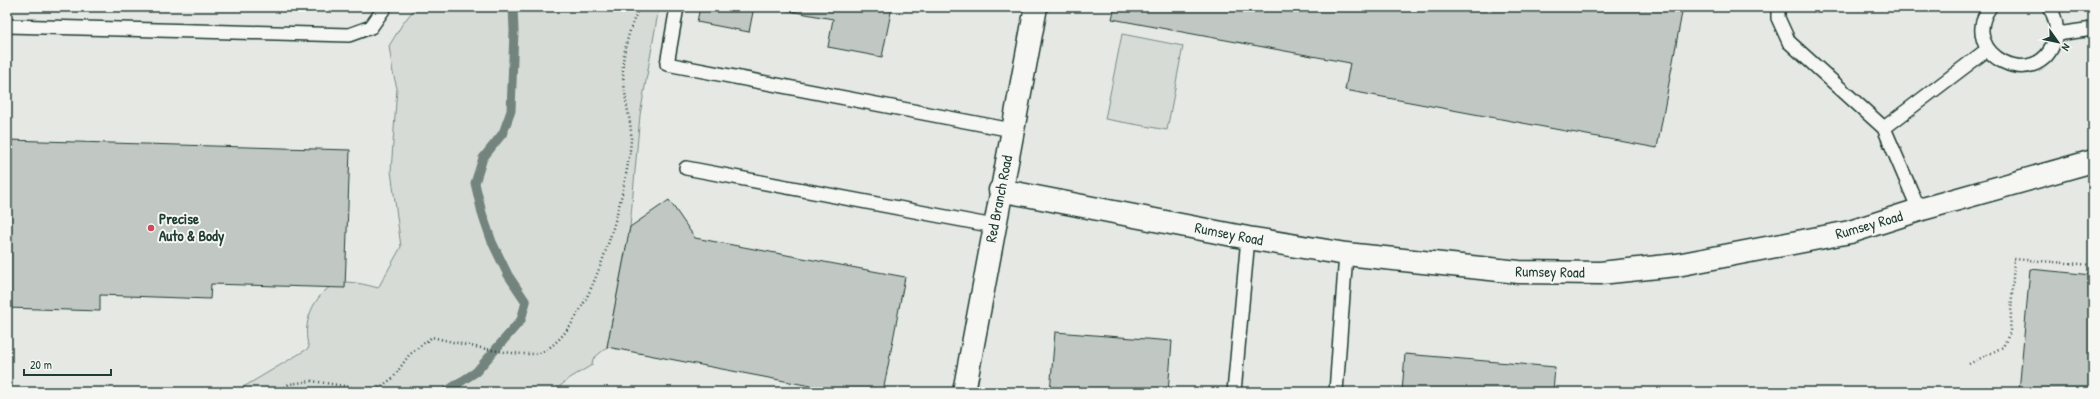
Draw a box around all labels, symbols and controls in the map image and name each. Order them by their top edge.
north arrow [2038,22,2078,62]
text: N [2059,41,2074,54]
street label: Red Branch Road [980,153,1017,244]
street label: Rumsey Road [1833,205,1905,244]
place label: Precise Auto & Body [159,208,225,247]
street label: Rumsey Road [1193,217,1265,250]
marker: Precise Auto & Body [146,223,156,233]
street label: Rumsey Road [1515,260,1585,283]
scale bar [24,351,111,377]
text: 20 m [30,356,52,373]

